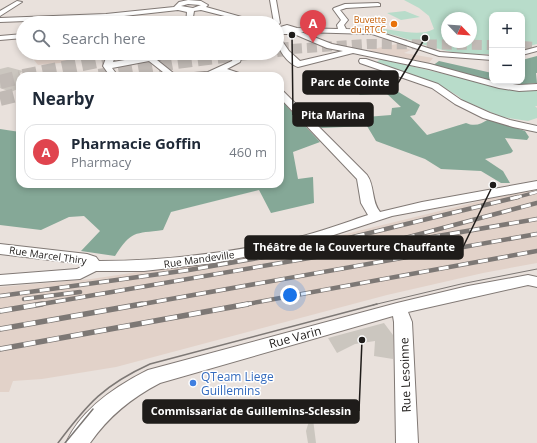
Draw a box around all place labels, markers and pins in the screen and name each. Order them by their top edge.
pin: A [300,10,326,43]
place label: Buvette du RTCC [351,13,386,36]
marker: Buvette du RTCC [389,19,399,29]
callout: Parc de Cointe [303,71,398,94]
callout: Pita Marina [293,103,373,126]
callout: Théâtre de la Couverture Chauffante [245,236,463,259]
place label: QTeam Liege Guillemins [201,368,274,399]
marker: QTeam Liege Guillemins [188,378,198,388]
callout: Commissariat de Guillemins-Sclessin [143,400,359,423]

